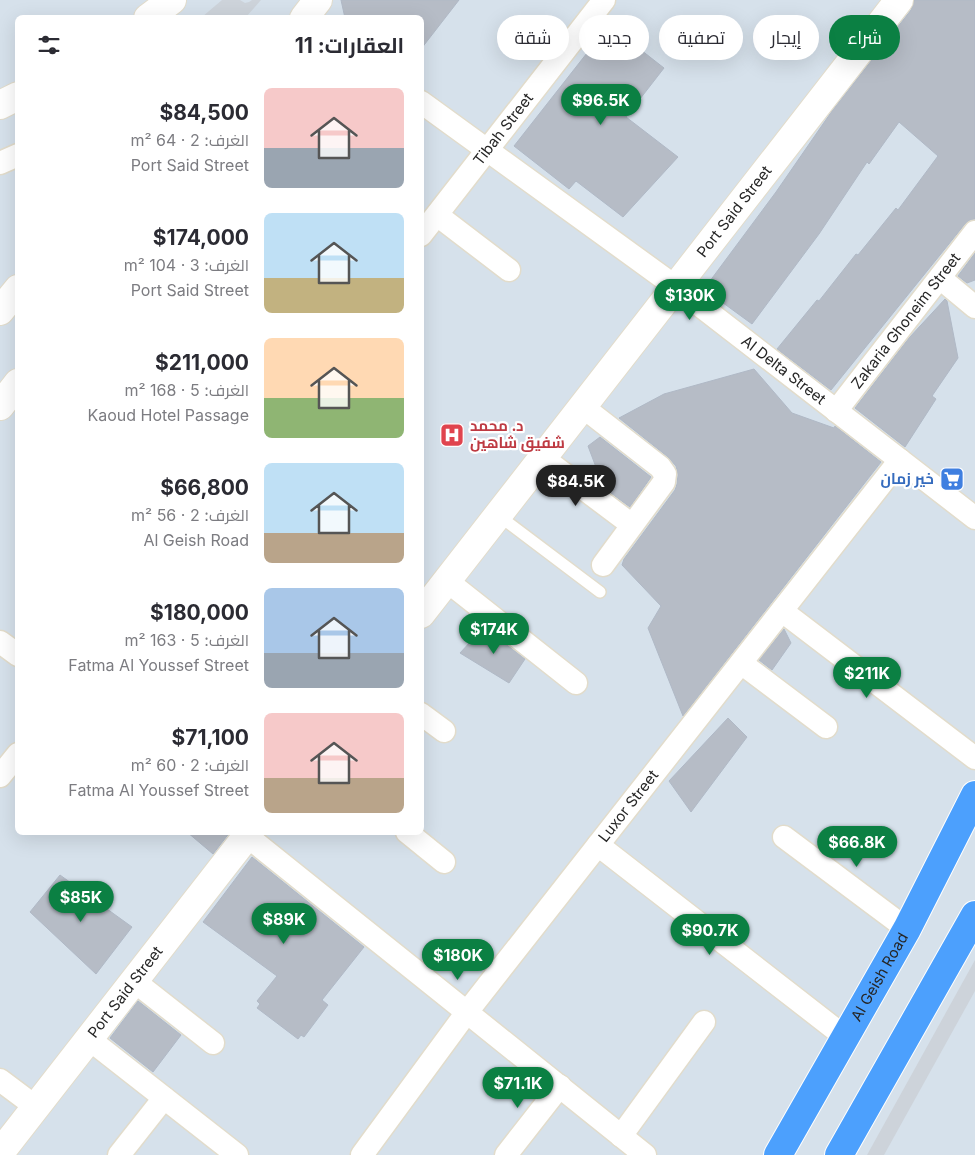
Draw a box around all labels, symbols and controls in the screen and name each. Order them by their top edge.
chip: شقة [497,15,569,60]
chip: جديد [579,15,649,60]
chip: تصفية [659,15,743,60]
chip: إيجار [753,15,819,60]
chip: شراء [829,15,900,60]
icon: filters [35,31,63,59]
text: العقارات: 11 [295,33,404,58]
pin: $96.5K [560,84,642,126]
street label: Tibah Street [469,89,537,169]
text: $96.5K [572,90,630,110]
text: $84,500 [159,100,249,125]
icon: home [304,108,364,168]
text: الغرف: 2 · 64 m² [130,130,249,150]
text: Port Said Street [131,155,249,175]
street label: Port Said Street [692,162,776,261]
text: $174,000 [153,225,249,250]
icon: home [304,233,364,293]
street label: Zakaria Ghoneim Street [847,249,964,392]
text: الغرف: 3 · 104 m² [124,255,249,275]
pin: $130K [655,278,725,321]
text: Port Said Street [131,280,249,300]
text: $130K [665,285,715,305]
street label: Al Delta Street [738,331,830,408]
text: $211,000 [155,350,249,375]
icon: home [304,358,364,418]
text: الغرف: 5 · 168 m² [124,380,249,400]
text: Kaoud Hotel Passage [87,405,249,425]
place label: د. محمد شفيق شاهين [470,416,565,452]
hospital icon: د. محمد شفيق شاهين [439,422,465,448]
pin: $84.5K [535,464,617,507]
supermarket icon: خير زمان [939,466,965,492]
place label: خير زمان [881,469,934,488]
text: $84.5K [547,471,605,491]
text: $66,800 [160,475,249,500]
icon: home [304,483,364,543]
text: الغرف: 2 · 56 m² [131,505,249,525]
text: Al Geish Road [143,530,249,550]
text: $180,000 [150,600,249,625]
icon: home [304,608,364,668]
pin: $174K [459,612,529,655]
text: $174K [470,619,518,639]
text: الغرف: 5 · 163 m² [124,630,249,650]
text: Fatma Al Youssef Street [68,655,249,675]
pin: $211K [832,656,902,699]
text: $211K [844,663,890,683]
text: $71,100 [171,725,249,750]
icon: home [304,733,364,793]
text: الغرف: 2 · 60 m² [131,755,249,775]
street label: Luxor Street [594,766,662,846]
text: Fatma Al Youssef Street [68,780,249,800]
pin: $66.8K [816,826,898,868]
text: $66.8K [828,832,886,852]
pin: $85K [51,880,111,923]
text: $85K [60,887,102,907]
pin: $89K [254,902,314,945]
text: $89K [263,909,305,929]
pin: $90.7K [669,914,751,956]
text: $90.7K [682,920,738,940]
street label: Al Geish Road [846,929,912,1024]
pin: $180K [423,938,493,981]
street label: Port Said Street [83,942,167,1041]
text: $180K [433,945,483,965]
pin: $71.1K [477,1066,559,1109]
text: $71.1K [494,1073,542,1093]

